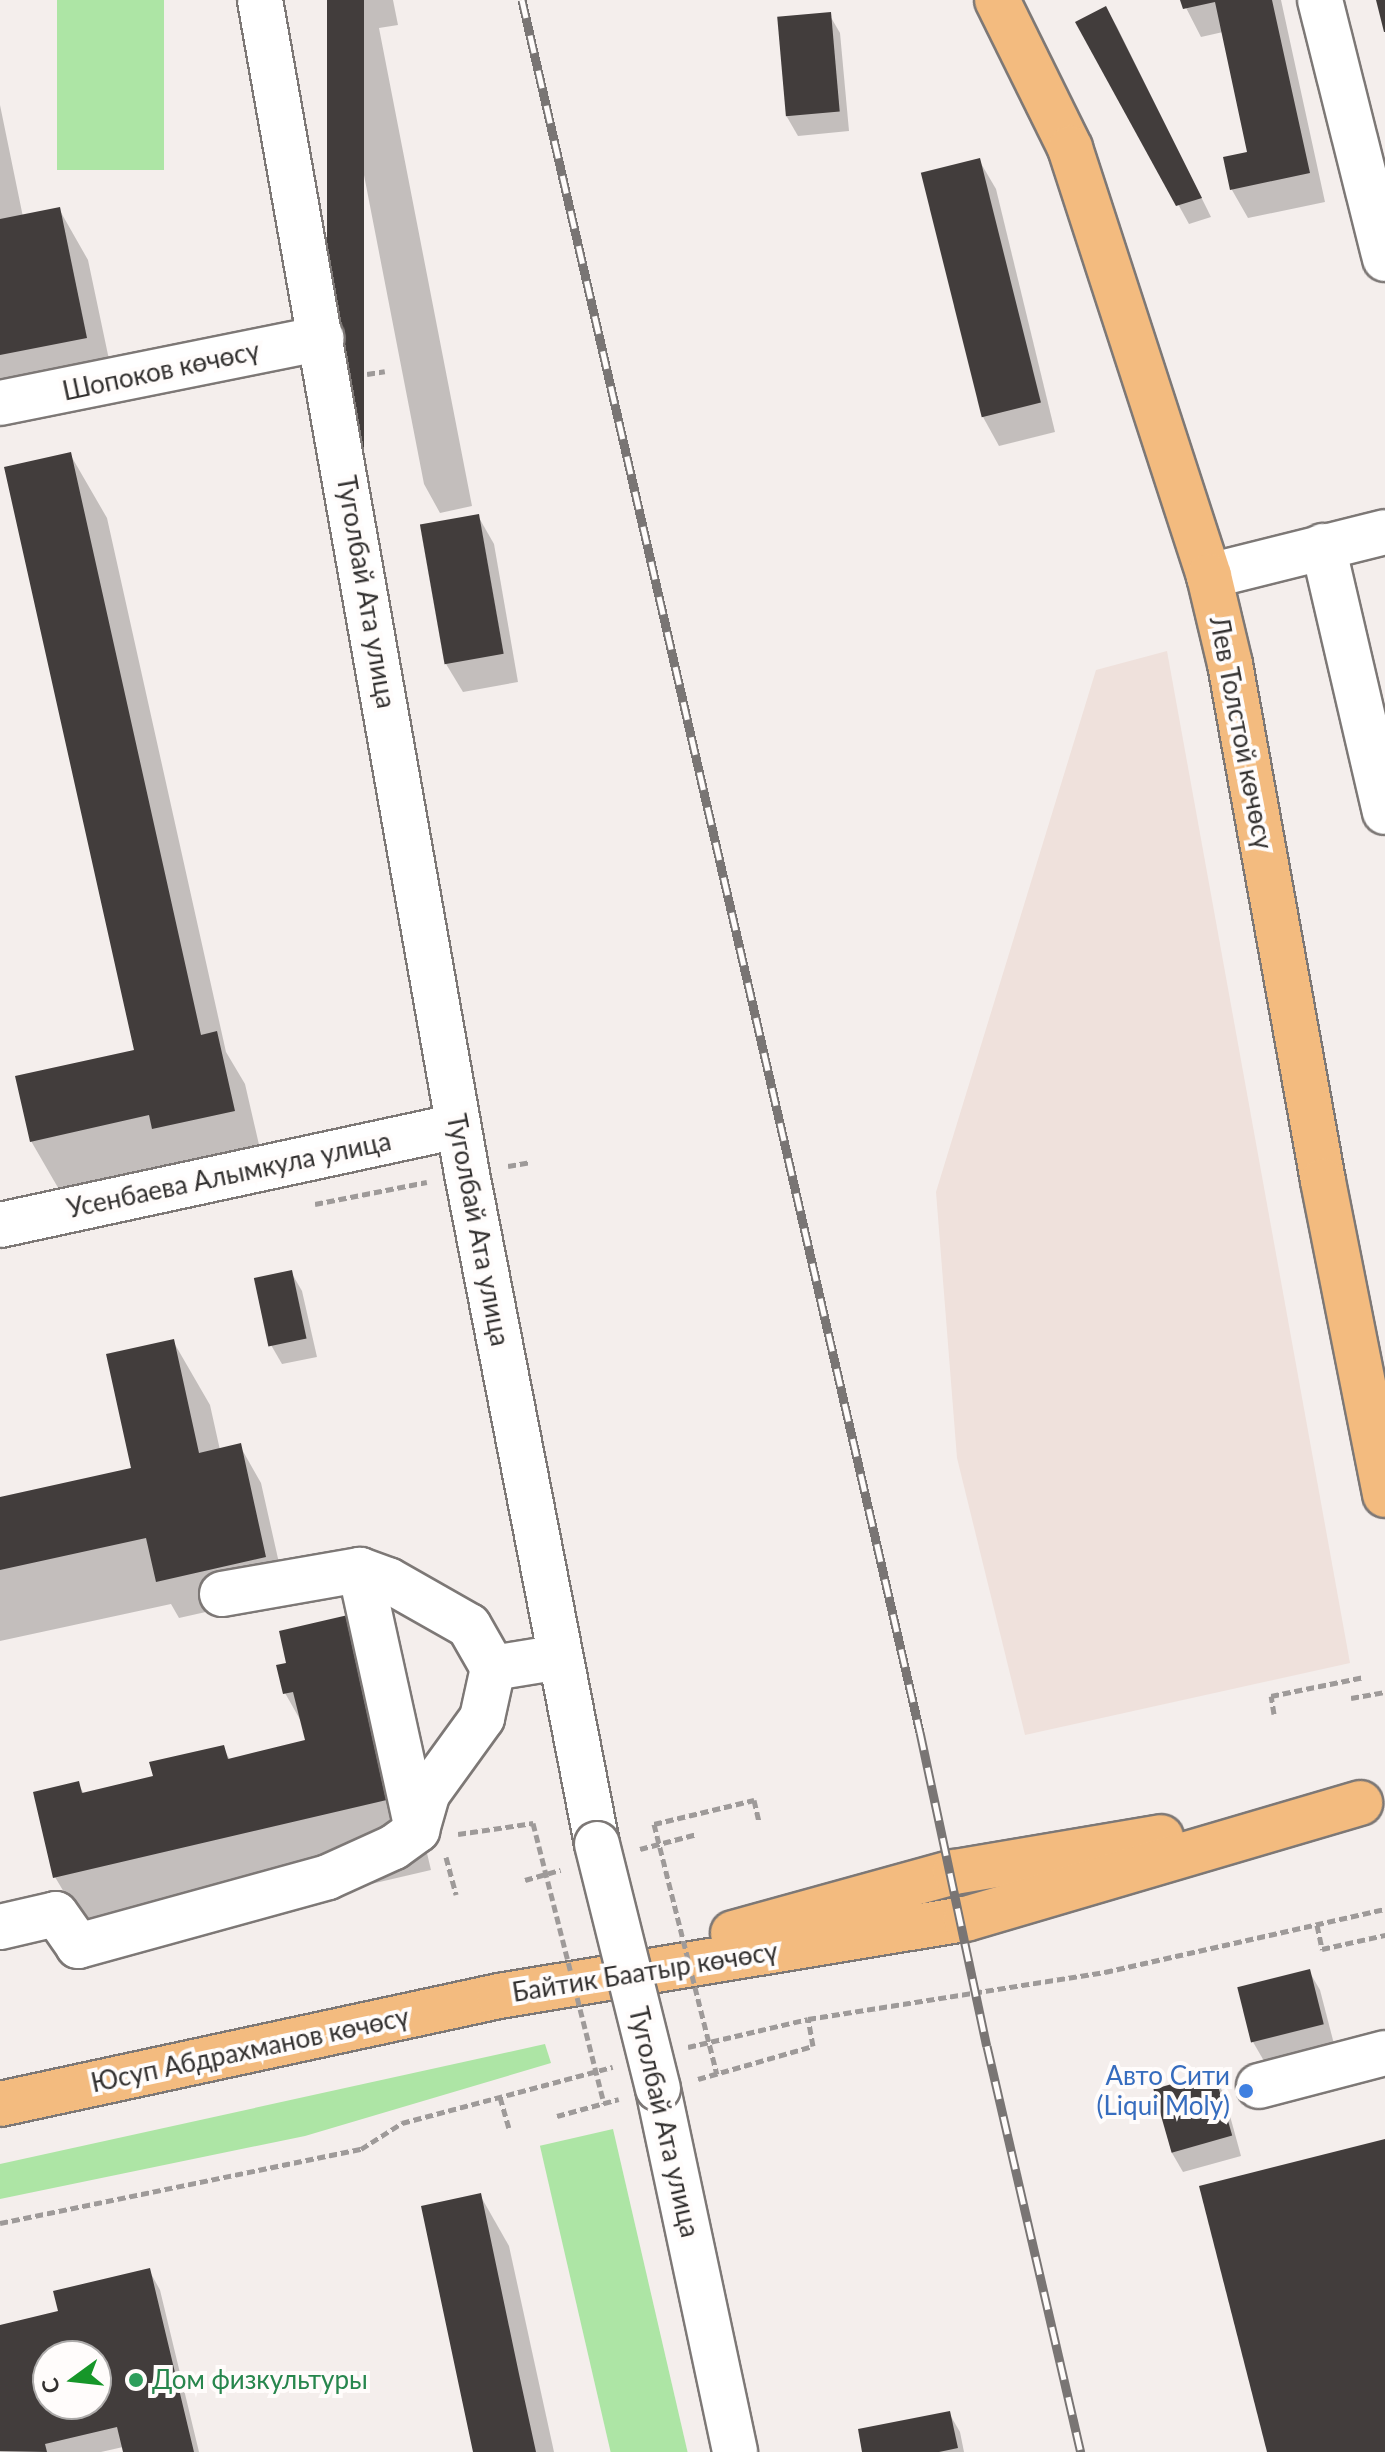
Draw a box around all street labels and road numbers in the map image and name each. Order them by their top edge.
street label: Шопоков көчөсү [60,335,262,407]
street label: Туголбай Ата улица [330,473,402,711]
street label: Лев Толстой көчөсү [1203,614,1279,852]
street label: Туголбай Ата улица [440,1111,516,1349]
street label: Усенбаева Алымкула улица [64,1125,394,1225]
street label: Байтик Баатыр көчөсү [510,1936,780,2008]
street label: Юсуп Абдрахманов көчөсү [88,2001,412,2099]
street label: Туголбай Ата улица [622,2004,706,2240]

